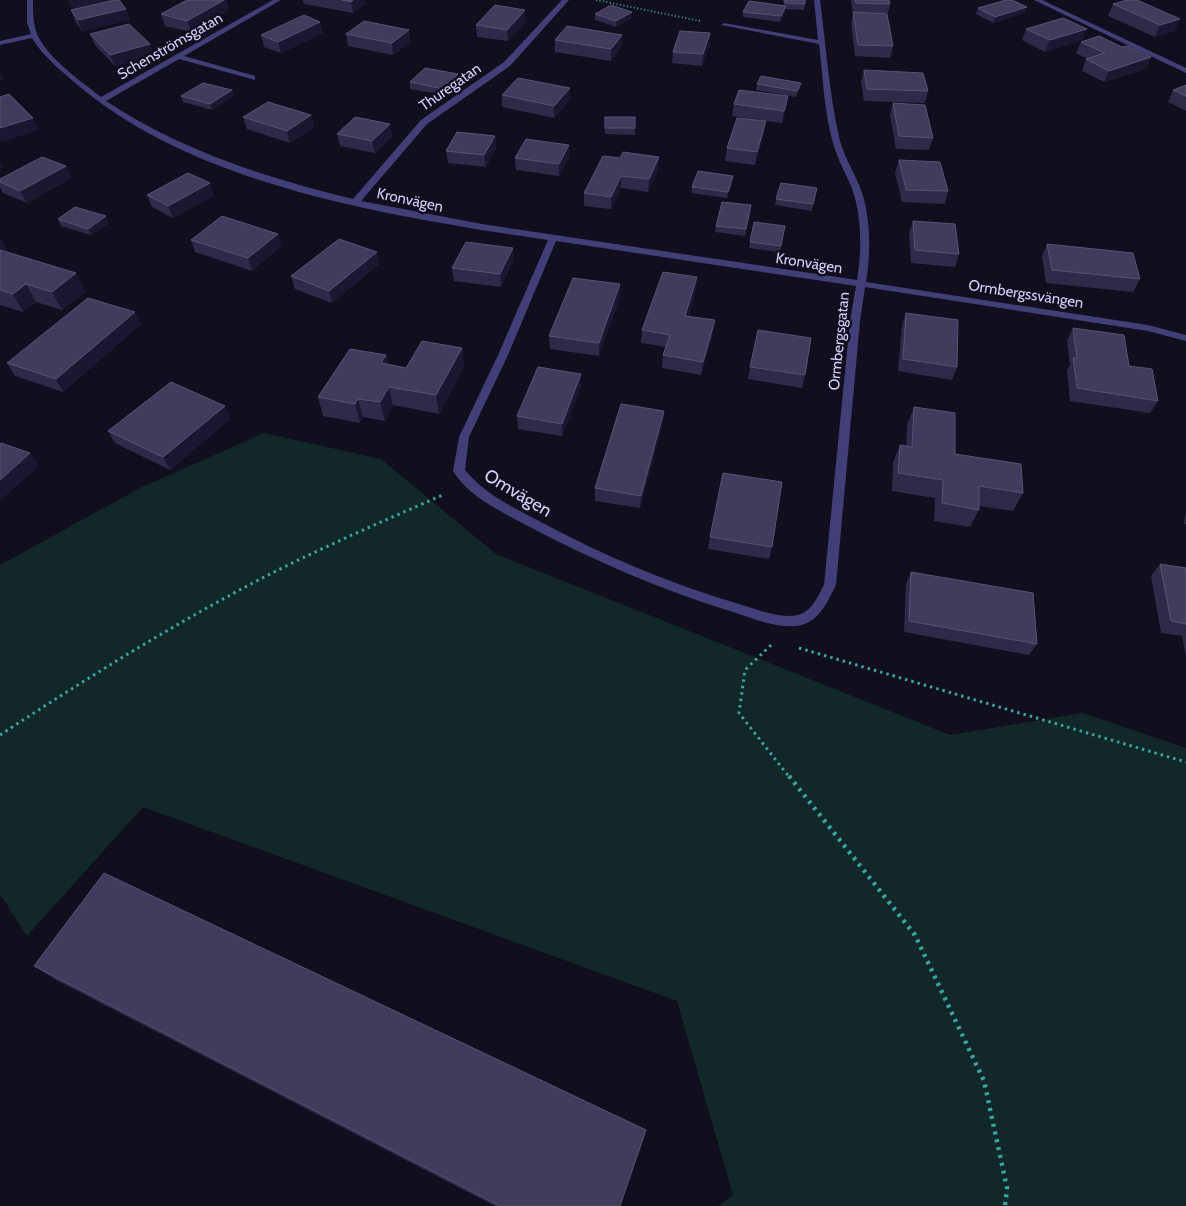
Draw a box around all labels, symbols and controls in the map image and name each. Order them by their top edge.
street label: Schenströmsgatan [114,9,226,83]
street label: Thuregatan [416,59,484,115]
street label: Kronvägen [375,184,445,216]
street label: Kronvägen [774,249,844,277]
street label: Ormbergssvängen [967,276,1085,312]
street label: Ormbergsgatan [825,291,853,391]
street label: Omvägen [480,464,556,522]

